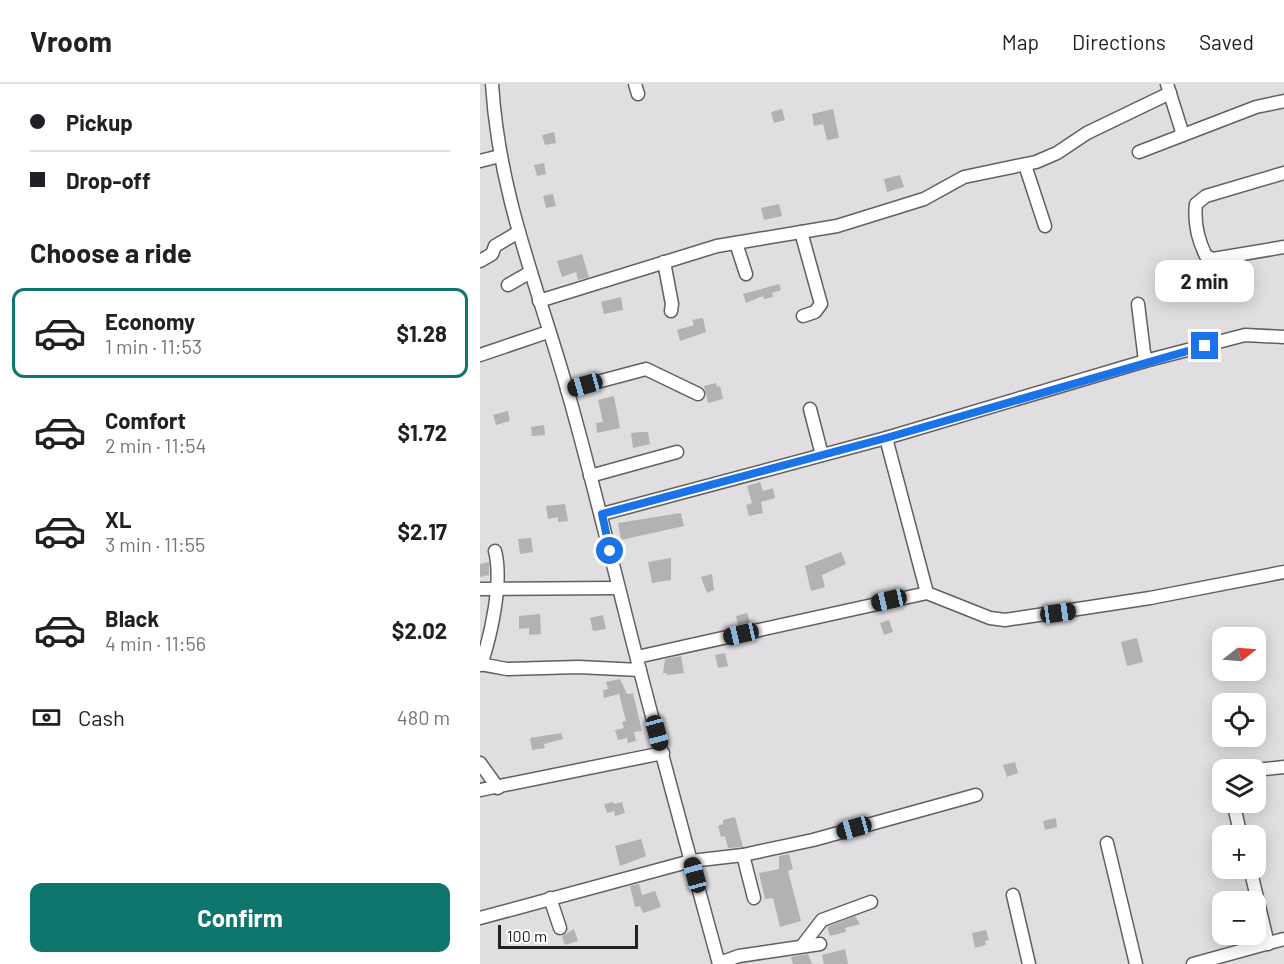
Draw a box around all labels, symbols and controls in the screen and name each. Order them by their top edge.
text: Vroom [30,24,112,58]
text: Map [1002,29,1039,54]
text: Directions [1072,29,1166,54]
text: Saved [1199,29,1254,54]
text: Pickup [66,109,133,135]
text: Drop-off [66,167,150,193]
text: Choose a ride [30,236,192,268]
callout: 2 min [1156,259,1254,301]
text: 2 min [1181,269,1228,293]
icon: car [33,306,87,360]
text: Economy [105,308,195,334]
text: $1.28 [396,320,447,346]
route end [1191,332,1218,359]
text: 1 min · 11:53 [105,334,202,358]
car [565,371,605,399]
icon: car [33,405,87,459]
text: Comfort [105,407,186,433]
text: $1.72 [397,419,447,445]
text: 2 min · 11:54 [105,433,206,457]
icon: car [33,504,87,558]
text: XL [105,506,131,532]
text: $2.17 [397,518,447,544]
text: 3 min · 11:55 [105,532,205,556]
route start [596,537,623,564]
car [869,587,909,613]
car [1039,602,1077,624]
icon: car [33,603,87,657]
text: Black [105,605,159,631]
text: $2.02 [392,617,447,643]
car [721,621,761,647]
north arrow [1212,627,1266,681]
map controls [1212,627,1266,945]
text: 4 min · 11:56 [105,631,206,655]
button: locate [1212,693,1266,747]
icon: cash [30,701,63,734]
text: Cash [78,704,125,730]
text: 480 m [397,705,450,729]
car [644,713,670,753]
button: layers [1212,759,1266,813]
car [834,814,874,842]
button: + [1212,825,1266,879]
car [682,855,708,895]
button: Confirm [30,883,450,952]
button: − [1212,891,1266,945]
scale bar [498,922,638,950]
text: 100 m [507,926,547,945]

